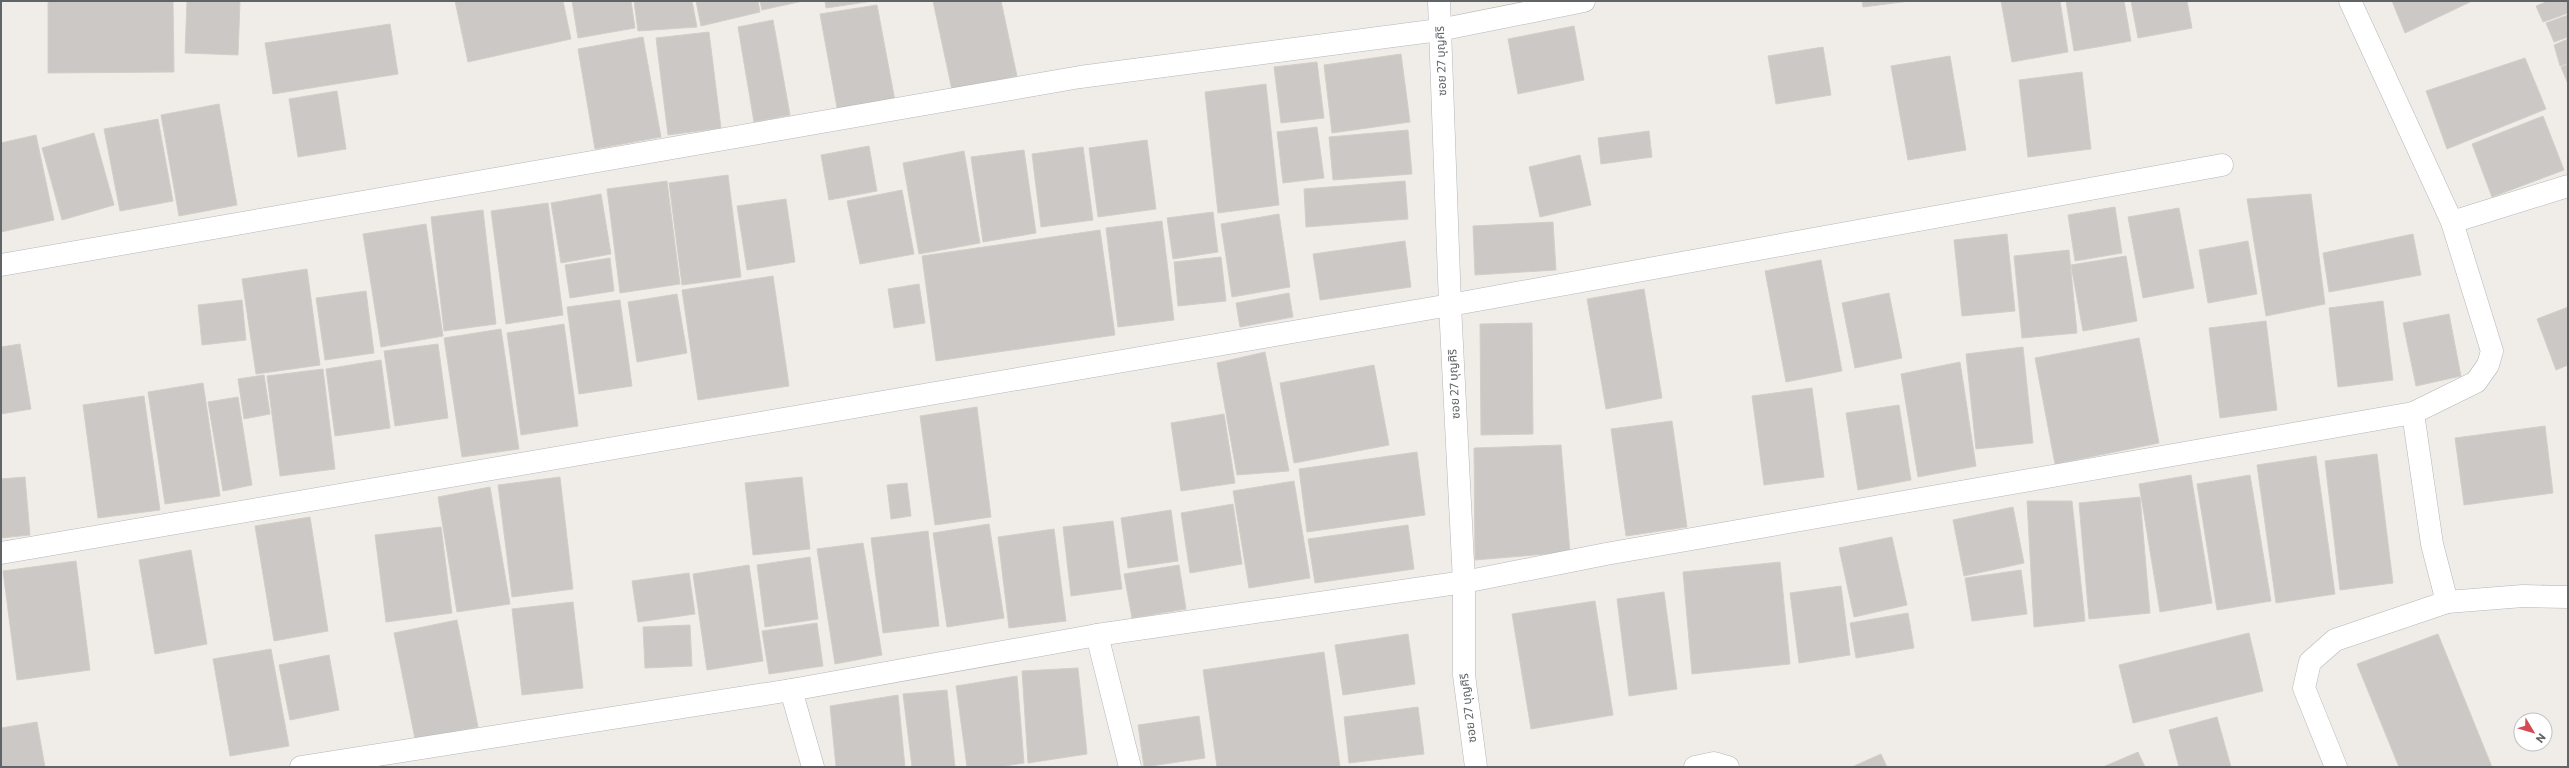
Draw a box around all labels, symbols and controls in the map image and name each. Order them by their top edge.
street label: ซอย 27 บุญศิริ [1432,26,1449,96]
street label: ซอย 27 บุญศิริ [1444,349,1463,419]
street label: ซอย 27 บุญศิริ [1456,672,1479,744]
north arrow [2513,712,2553,752]
text: N [2534,731,2549,746]

